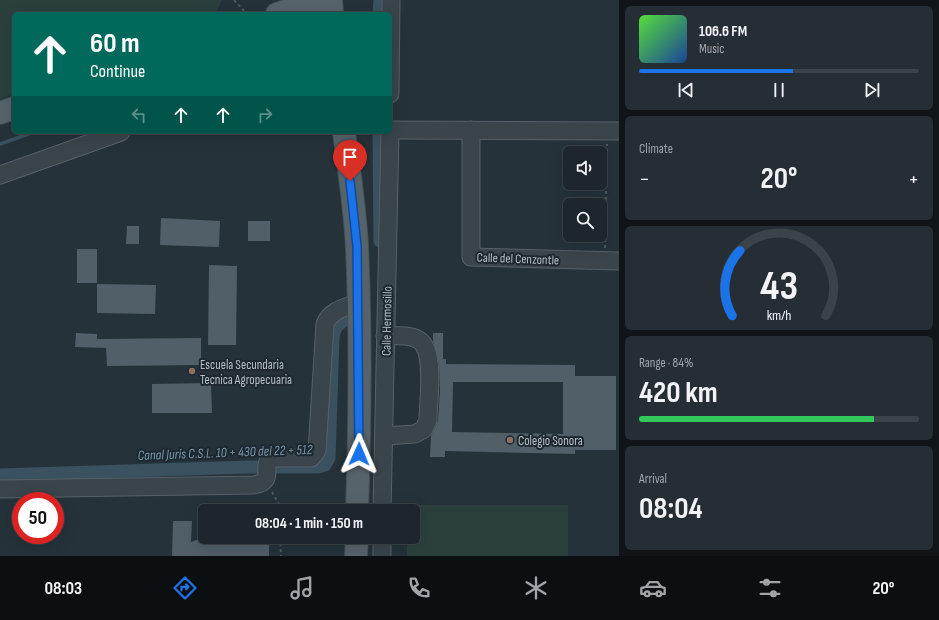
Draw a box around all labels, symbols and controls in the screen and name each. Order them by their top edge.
text: 106.6 FM [699,22,747,41]
text: 60 m [90,27,139,60]
icon: ahead [24,28,76,80]
text: Music [699,41,724,57]
text: Continue [90,61,145,82]
icon: previous [675,79,697,101]
icon: pause [768,79,790,101]
icon: next [861,79,883,101]
icon: left [128,104,150,126]
icon: ahead [170,104,192,126]
icon: ahead [212,104,234,126]
icon: right [254,104,276,126]
pin [333,140,367,181]
text: Climate [639,141,673,157]
icon: arrive [339,146,361,168]
map controls [563,146,607,242]
button: sound [563,146,607,190]
text: 20° [761,161,797,197]
text: − [639,166,650,193]
text: + [908,166,919,193]
button: search [563,198,607,242]
street label: Calle del Cenzontle [476,250,559,268]
text: 43 [760,262,798,311]
street label: Calle Hermosillo [378,286,396,356]
text: km/h [767,307,791,324]
text: Range · 84% [639,355,693,371]
place label: Escuela Secundaria Tecnica Agropecuaria [200,357,292,388]
marker: Escuela Secundaria Tecnica Agropecuaria [187,366,197,376]
text: 420 km [639,375,718,411]
position arrow [338,433,380,475]
place label: Colegio Sonora [518,433,583,449]
marker: Colegio Sonora [505,435,515,445]
water label: Canal Juris C.S.L. 10 + 430 del 22 + 512 [137,441,313,464]
text: Arrival [639,471,667,487]
text: 08:04 [639,491,702,527]
speed limit sign: 50 [12,492,64,544]
text: 08:04 · 1 min · 150 m [255,514,363,533]
icon: directions [171,574,199,602]
icon: music [288,574,316,602]
icon: phone [405,574,433,602]
icon: climate [522,574,550,602]
icon: car [639,574,667,602]
icon: filters [756,574,784,602]
text: 08:03 [44,578,82,599]
text: 20° [872,578,895,599]

